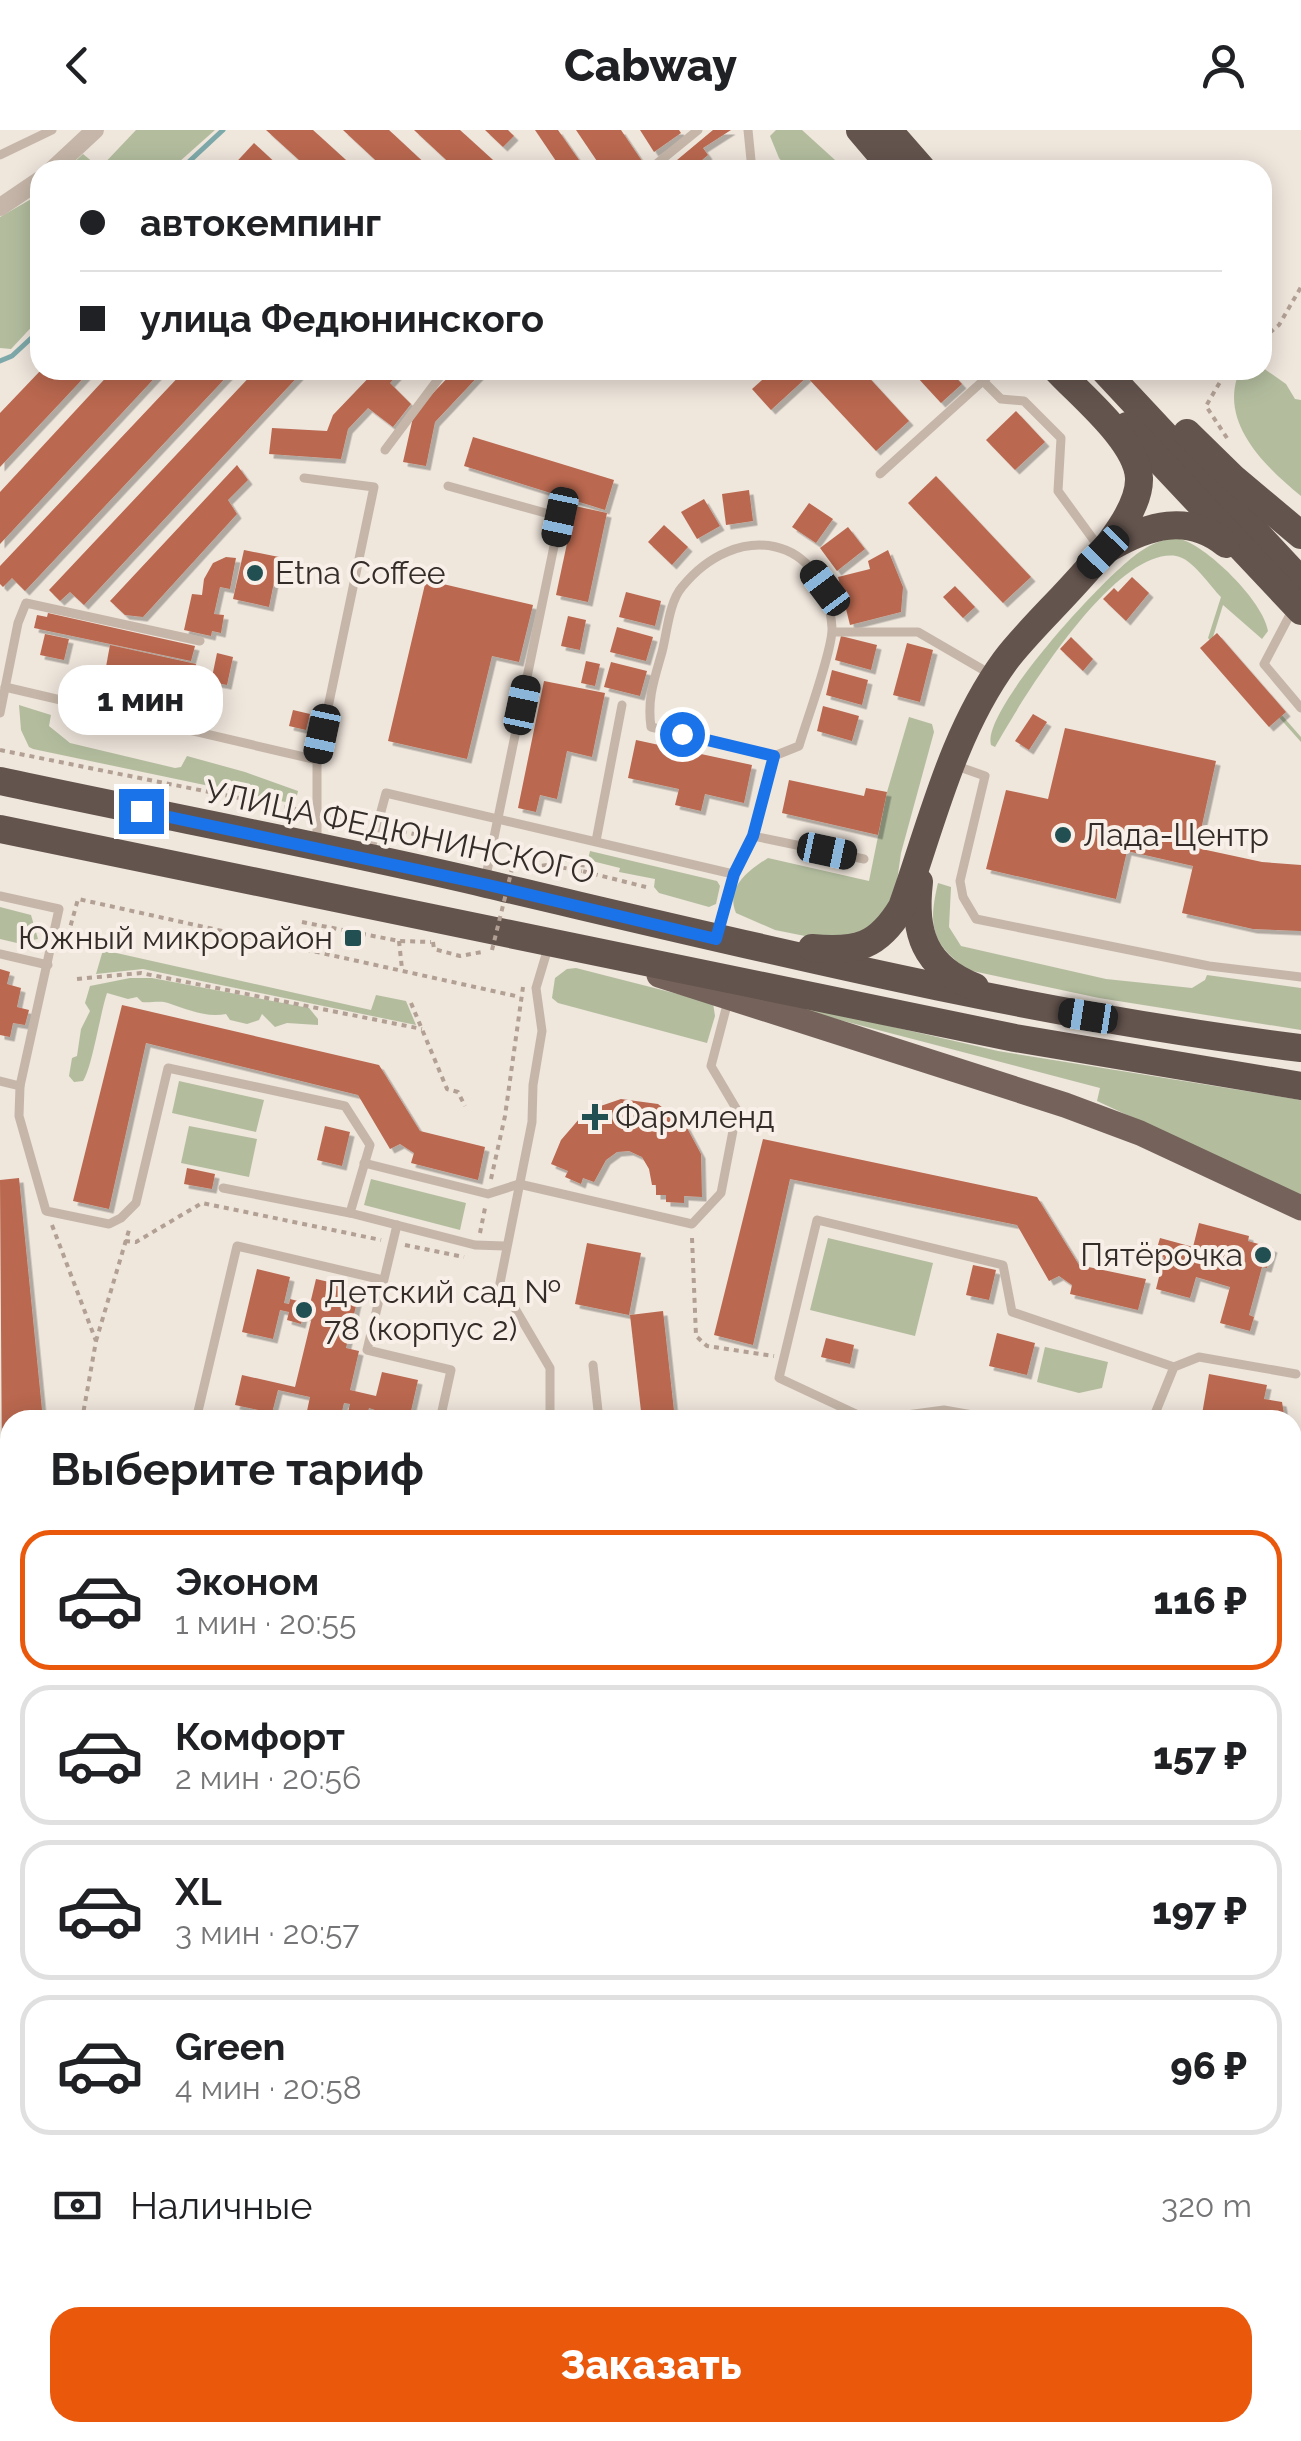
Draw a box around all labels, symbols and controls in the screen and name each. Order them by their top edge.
icon: back [50,38,105,93]
icon: person [1196,38,1251,93]
text: Cabway [564,39,737,92]
text: автокемпинг [140,200,381,245]
text: улица Федюнинского [140,296,544,341]
car [539,485,581,549]
car [1071,520,1135,584]
place label: Etna Coffee [275,554,446,591]
car [795,555,855,621]
marker: Etna Coffee [244,562,266,584]
callout: 1 мин [58,666,224,736]
car [501,673,543,737]
text: 1 мин [97,681,184,718]
car [301,702,343,766]
route start [660,712,705,757]
street label: УЛИЦА ФЕДЮНИНСКОГО [202,772,598,891]
route end [119,789,164,834]
place label: Лада-Центр [1083,816,1269,853]
marker: Лада-Центр [1052,824,1074,846]
car [795,830,859,872]
place label: Южный микрорайон [18,919,333,956]
marker: Южный микрорайон [342,927,364,949]
car [1056,996,1120,1036]
place label: Фармленд [615,1098,775,1135]
marker: Фармленд [584,1106,606,1128]
place label: Пятёрочка [1080,1236,1243,1273]
marker: Пятёрочка [1252,1244,1274,1266]
place label: Детский сад № 78 (корпус 2) [324,1273,561,1347]
marker: Детский сад № 78 (корпус 2) [293,1299,315,1321]
text: Выберите тариф [50,1443,424,1496]
icon: car [55,1555,145,1645]
text: Эконом [175,1559,319,1604]
text: 116 ₽ [1153,1578,1247,1623]
text: 1 мин · 20:55 [175,1604,356,1641]
icon: car [55,1710,145,1800]
text: Комфорт [175,1714,345,1759]
text: 157 ₽ [1153,1733,1247,1778]
text: 2 мин · 20:56 [175,1759,361,1796]
icon: car [55,1865,145,1955]
text: XL [175,1869,222,1914]
text: 197 ₽ [1152,1888,1247,1933]
text: 3 мин · 20:57 [175,1914,359,1951]
icon: car [55,2020,145,2110]
text: Green [175,2024,285,2069]
text: 96 ₽ [1170,2043,1247,2088]
text: 4 мин · 20:58 [175,2069,362,2106]
icon: cash [50,2178,105,2233]
text: Наличные [130,2183,313,2228]
text: 320 m [1161,2187,1252,2224]
button: Заказать [50,2307,1252,2422]

